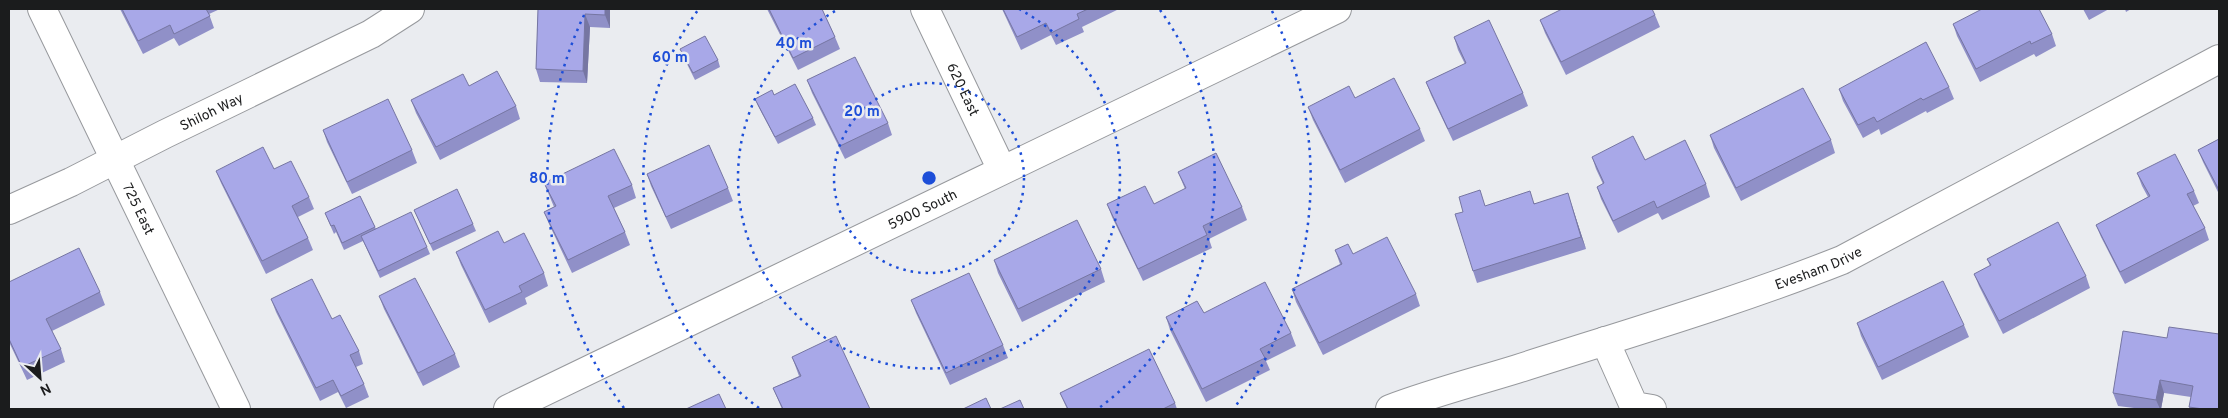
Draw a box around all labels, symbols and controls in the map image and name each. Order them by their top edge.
text: 40 m [776,35,812,54]
text: 60 m [652,49,688,68]
street label: 620 East [942,61,982,119]
street label: Shiloh Way [177,90,246,135]
text: 20 m [844,103,880,122]
centre of rings [920,169,938,187]
text: 80 m [529,170,565,189]
street label: 725 East [118,181,157,238]
street label: 5900 South [886,187,960,234]
street label: Evesham Drive [1773,244,1865,295]
north arrow [15,353,65,403]
text: N [37,378,53,398]

